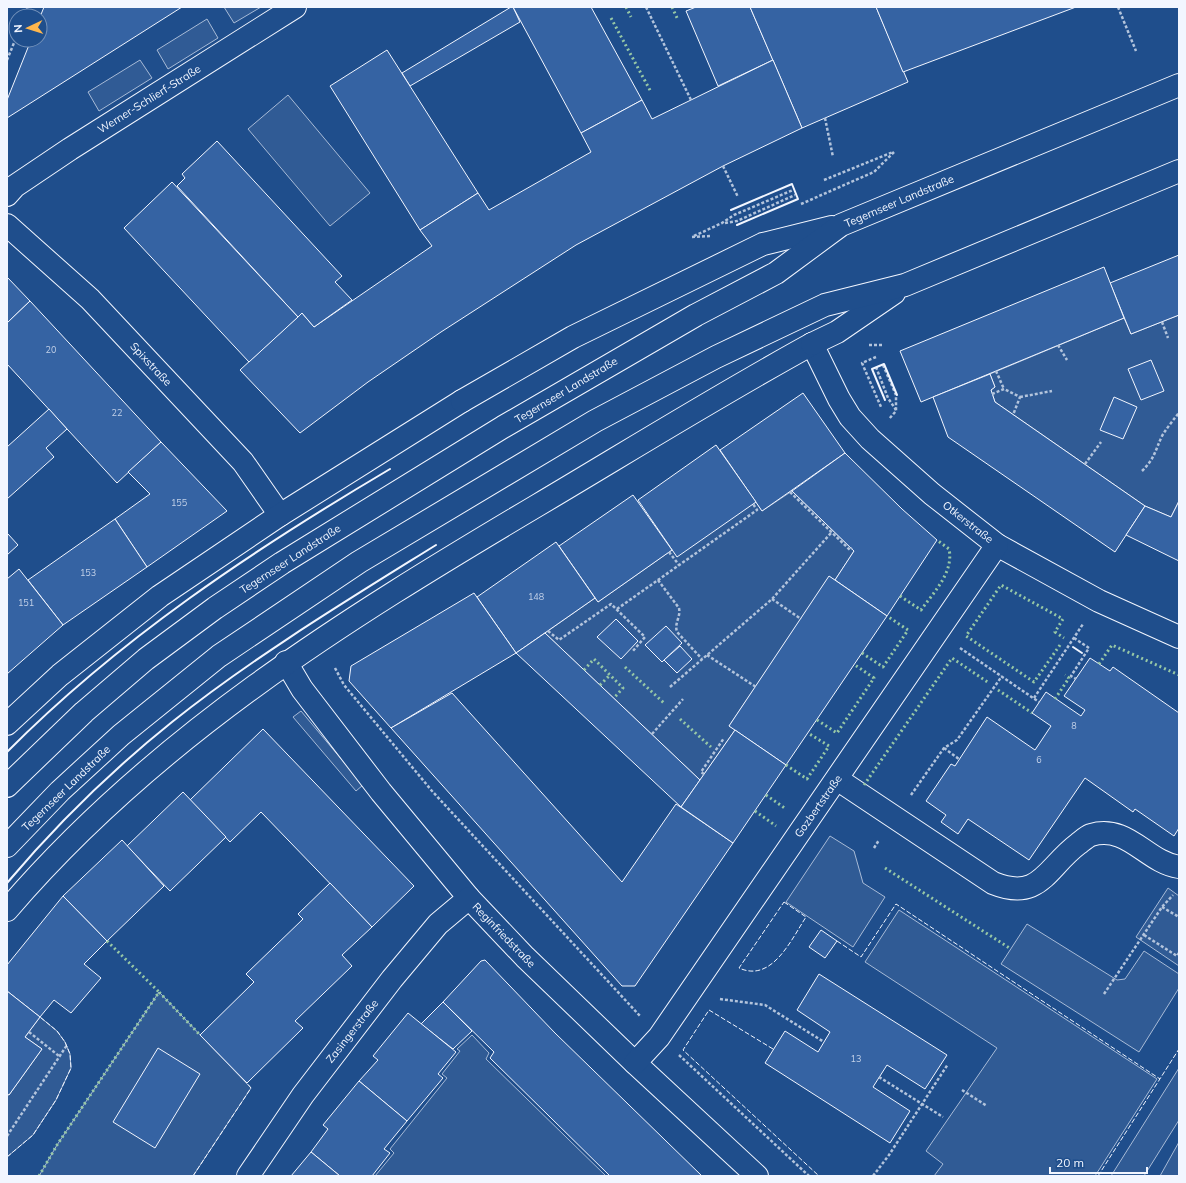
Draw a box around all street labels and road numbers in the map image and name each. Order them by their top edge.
street label: Werner-Schlierf-Straße [95,62,203,136]
street label: Tegernseer Landstraße [842,172,956,230]
street label: Spixstraße [127,339,175,389]
street label: Tegernseer Landstraße [512,354,620,426]
street label: Otkerstraße [940,498,996,546]
street label: Tegernseer Landstraße [237,521,343,597]
street label: Tegernseer Landstraße [19,742,113,834]
street label: Gozbertstraße [791,772,845,840]
street label: Reginfriedstraße [470,900,539,970]
street label: Zasingerstraße [323,996,381,1066]

